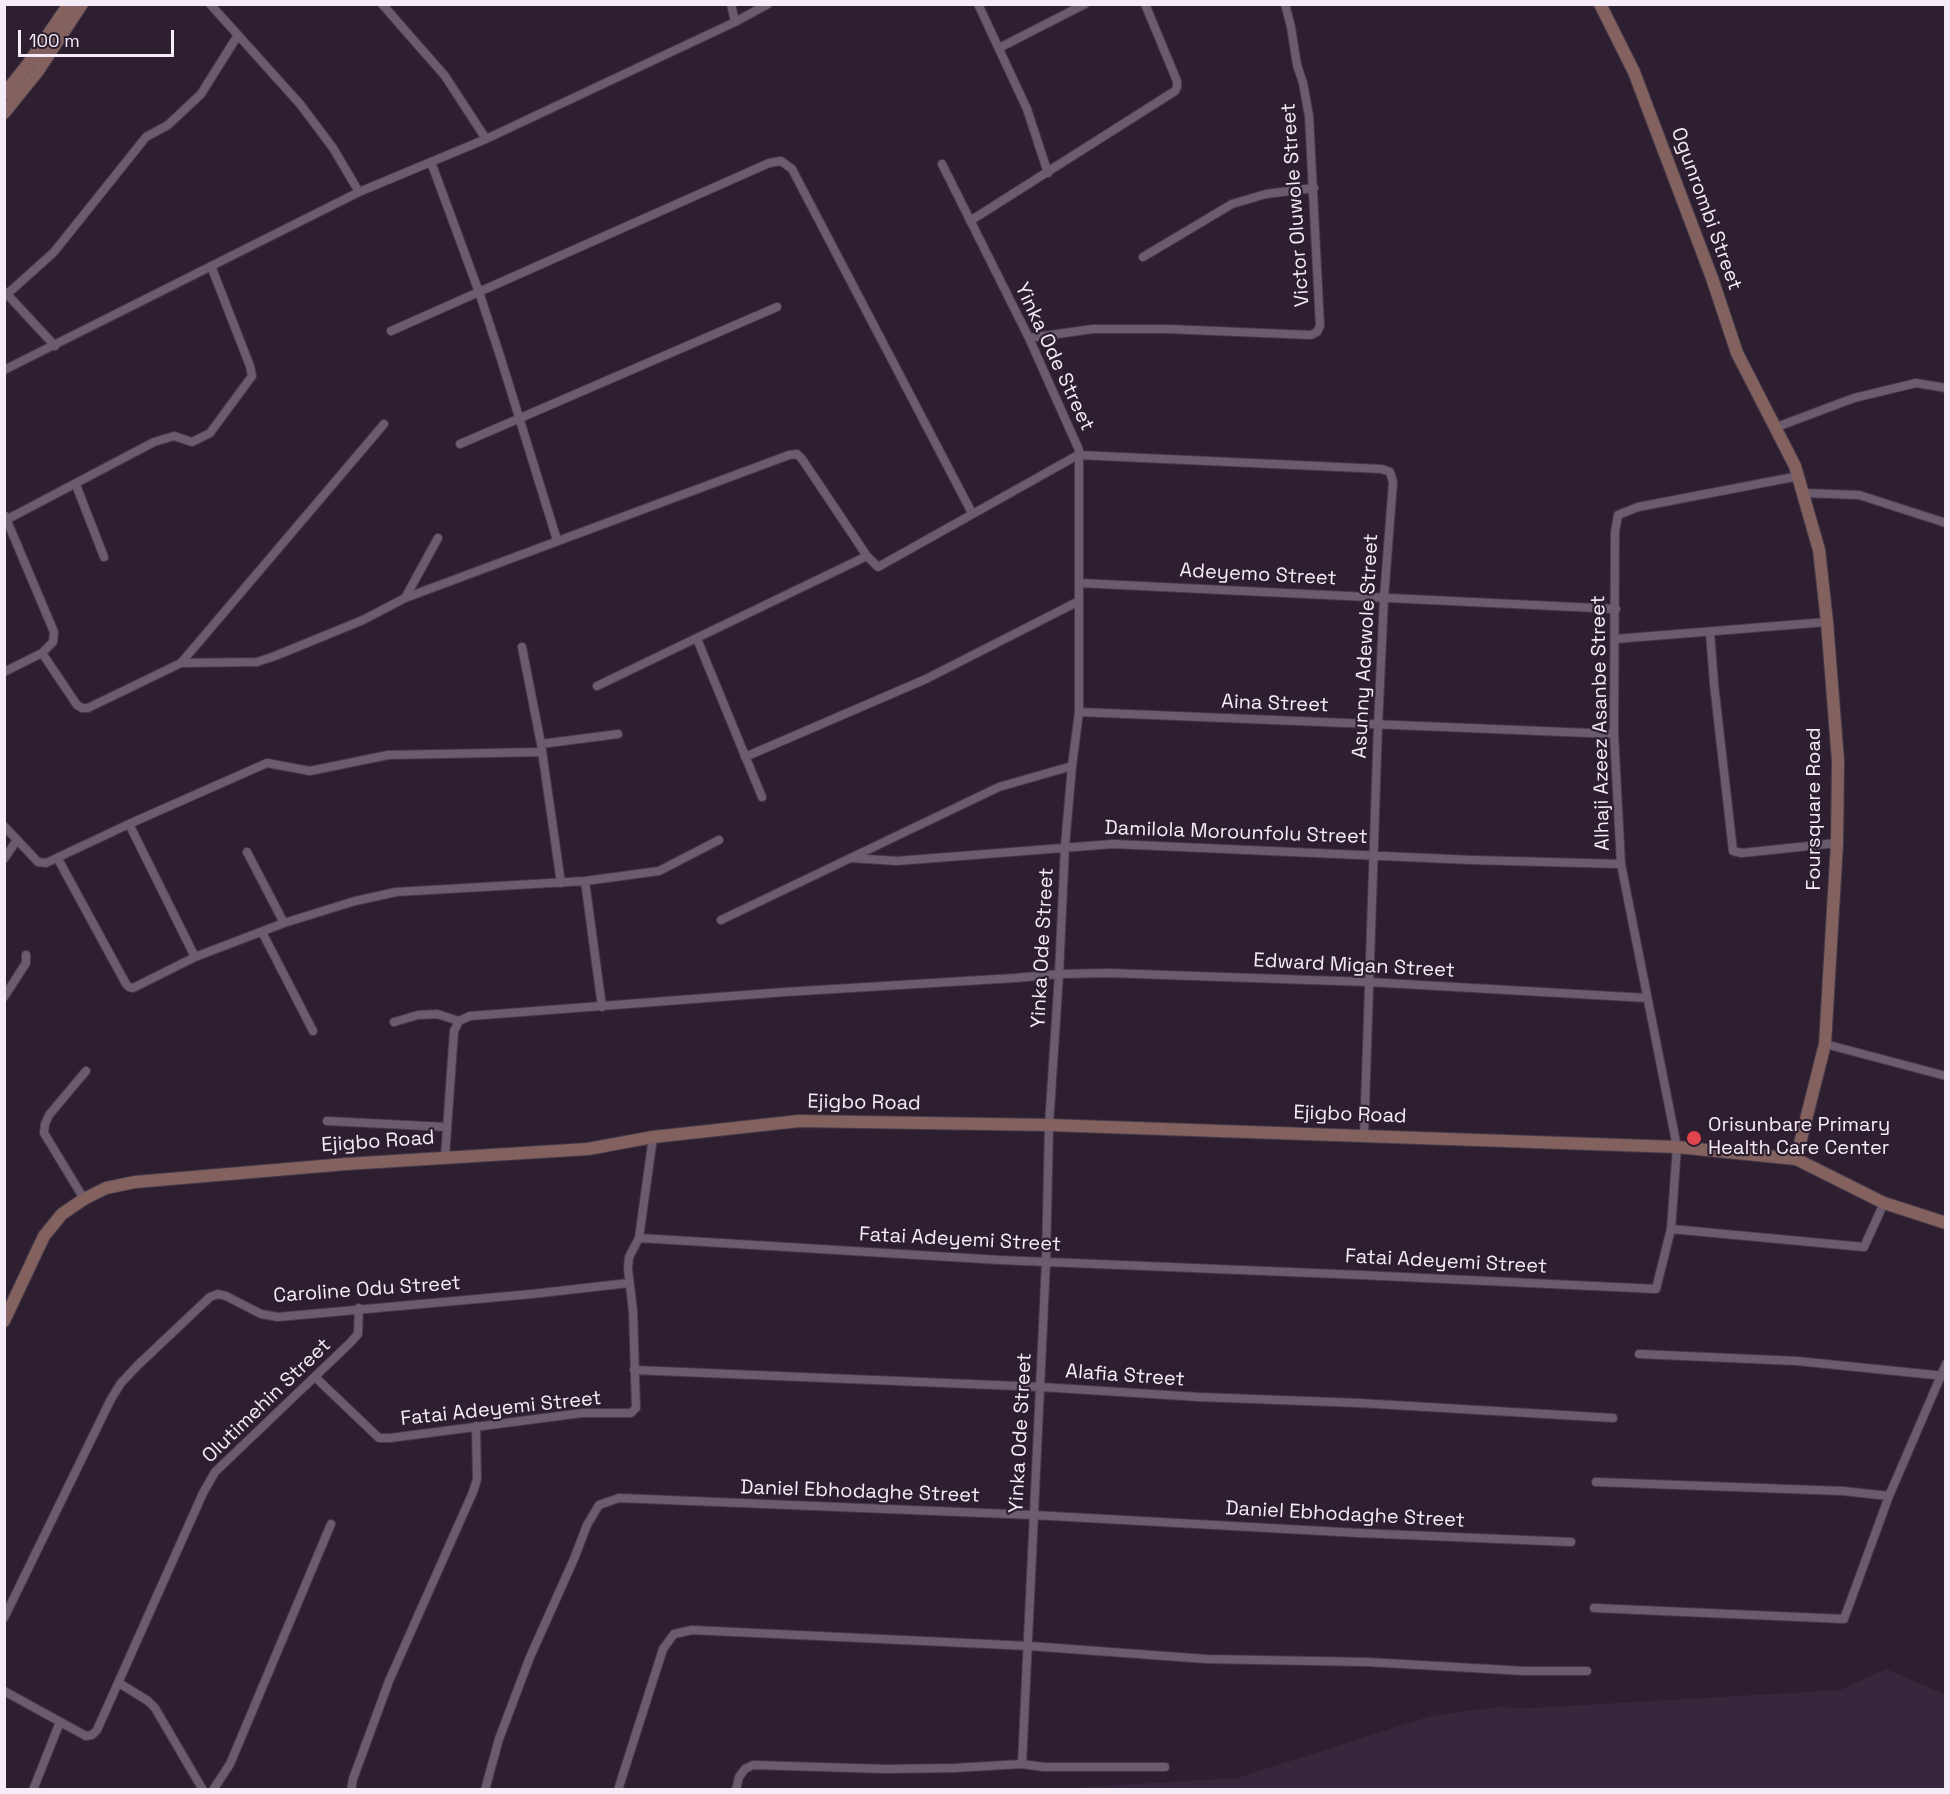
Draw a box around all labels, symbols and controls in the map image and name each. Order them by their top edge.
scale bar [21,18,177,56]
text: 100 m [29,29,80,52]
street label: Victor Oluwole Street [1277,102,1315,308]
street label: Ogunrombi Street [1665,124,1747,294]
street label: Yinka Ode Street [1009,279,1099,435]
street label: Asunny Adewole Street [1348,533,1384,759]
street label: Adeyemo Street [1179,559,1337,591]
street label: Alhaji Azeez Asanbe Street [1587,595,1615,851]
street label: Aina Street [1221,690,1329,718]
street label: Foursquare Road [1803,727,1827,891]
street label: Damilola Morounfolu Street [1104,816,1368,850]
street label: Yinka Ode Street [1027,867,1059,1029]
street label: Edward Migan Street [1253,949,1455,983]
street label: Ejigbo Road [807,1090,921,1116]
street label: Ejigbo Road [1293,1101,1407,1129]
place label: Orisunbare Primary Health Care Center [1708,1114,1890,1161]
street label: Ejigbo Road [321,1126,435,1158]
marker: Orisunbare Primary Health Care Center [1685,1129,1703,1147]
street label: Fatai Adeyemi Street [859,1223,1061,1257]
street label: Fatai Adeyemi Street [1345,1245,1547,1279]
street label: Caroline Odu Street [273,1271,461,1309]
street label: Olutimehin Street [198,1334,336,1468]
street label: Yinka Ode Street [1005,1352,1037,1514]
street label: Alafia Street [1065,1360,1185,1392]
street label: Fatai Adeyemi Street [399,1387,603,1431]
street label: Daniel Ebhodaghe Street [740,1476,980,1508]
street label: Daniel Ebhodaghe Street [1225,1497,1465,1533]

